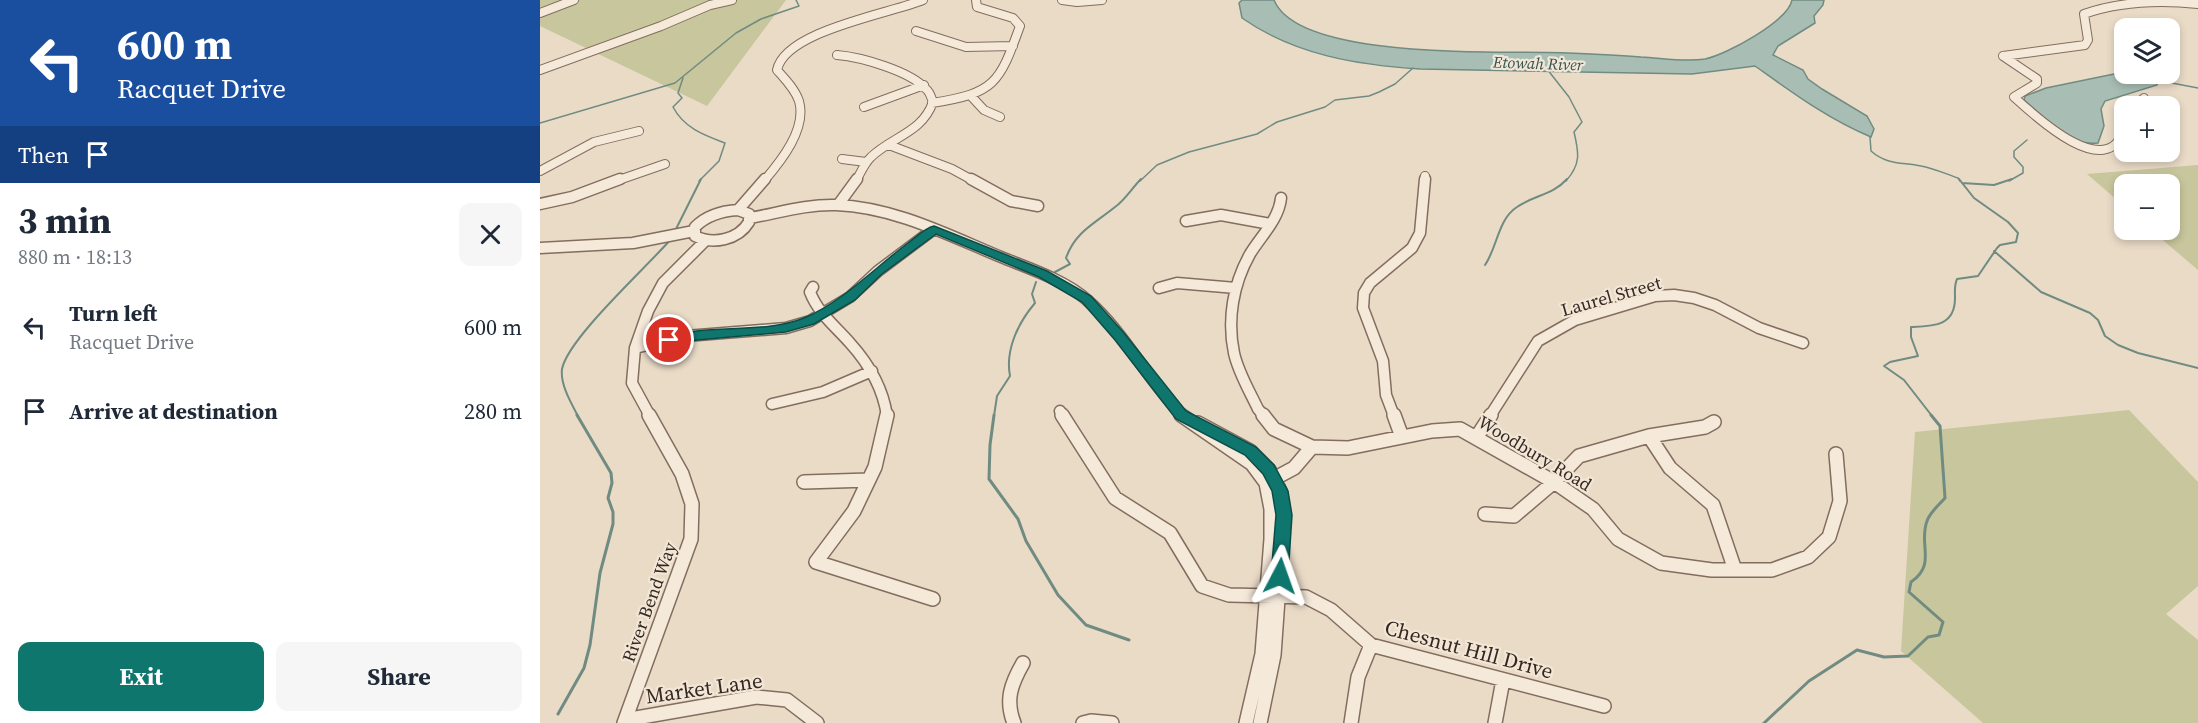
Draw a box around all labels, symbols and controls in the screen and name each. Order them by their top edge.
text: 600 m [117,15,232,73]
map controls [2114,18,2180,240]
button: layers [2114,18,2180,84]
icon: left [18,24,96,102]
water label: Etowah River [1491,50,1584,76]
text: Racquet Drive [117,70,286,107]
button: + [2114,96,2180,162]
icon: arrive [81,138,114,171]
text: Then [18,140,69,170]
button: − [2114,174,2180,240]
text: 3 min [18,196,111,245]
button: close [459,203,522,266]
text: 880 m · 18:13 [18,243,132,271]
street label: Laurel Street [1558,270,1664,322]
text: Turn left [69,298,157,328]
icon: left [18,311,51,344]
text: 600 m [464,312,522,342]
pin [643,314,694,365]
icon: arrive [652,323,685,356]
text: Racquet Drive [69,328,194,356]
icon: arrive [18,395,51,428]
text: Arrive at destination [69,396,278,426]
text: 280 m [464,396,522,426]
street label: Woodbury Road [1473,409,1597,497]
street label: River Bend Way [616,538,683,666]
position arrow [1248,544,1312,608]
street label: Chesnut Hill Drive [1382,613,1556,685]
button: Exit [18,642,264,711]
button: Share [276,642,522,711]
street label: Market Lane [644,665,764,711]

